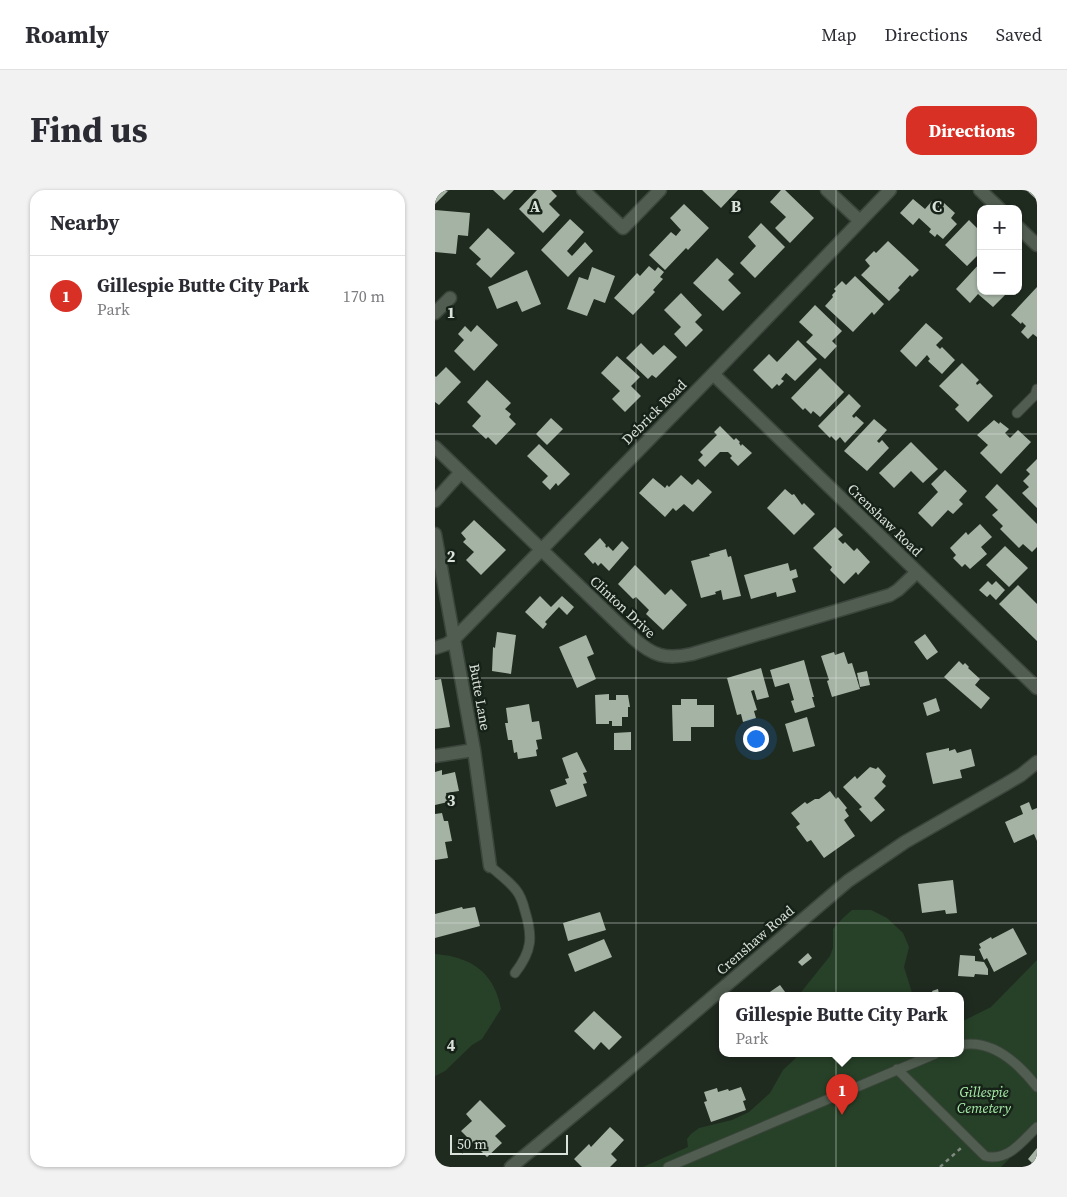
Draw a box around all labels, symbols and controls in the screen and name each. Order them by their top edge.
text: Roamly [25,18,109,51]
text: Map [821,22,857,47]
text: Directions [885,22,968,47]
text: Saved [996,22,1042,47]
text: Find us [30,106,148,154]
button: Directions [906,106,1037,155]
text: A [530,195,541,217]
text: B [731,195,742,217]
text: C [932,195,942,217]
map controls [977,205,1022,295]
button: + [977,205,1022,250]
text: Nearby [50,208,120,237]
button: − [977,250,1022,295]
text: Gillespie Butte City Park [97,272,309,298]
text: 1 [62,285,70,307]
text: 170 m [343,285,385,307]
text: Park [97,298,130,320]
text: 1 [447,301,455,323]
street label: Debrick Road [617,375,691,449]
street label: Crenshaw Road [843,479,927,561]
text: 2 [447,545,456,567]
street label: Clinton Drive [586,571,660,643]
street label: Butte Lane [464,662,496,732]
your location [743,726,769,752]
text: 3 [447,789,456,811]
street label: Crenshaw Road [712,901,798,979]
popup [719,992,964,1057]
text: Gillespie Butte City Park [735,1001,948,1027]
text: Park [735,1027,768,1049]
text: 4 [447,1034,456,1056]
pin: 1 [826,1074,858,1115]
park label: Gillespie Cemetery [957,1082,1011,1118]
scale bar [450,1132,567,1155]
text: 50 m [457,1134,487,1154]

